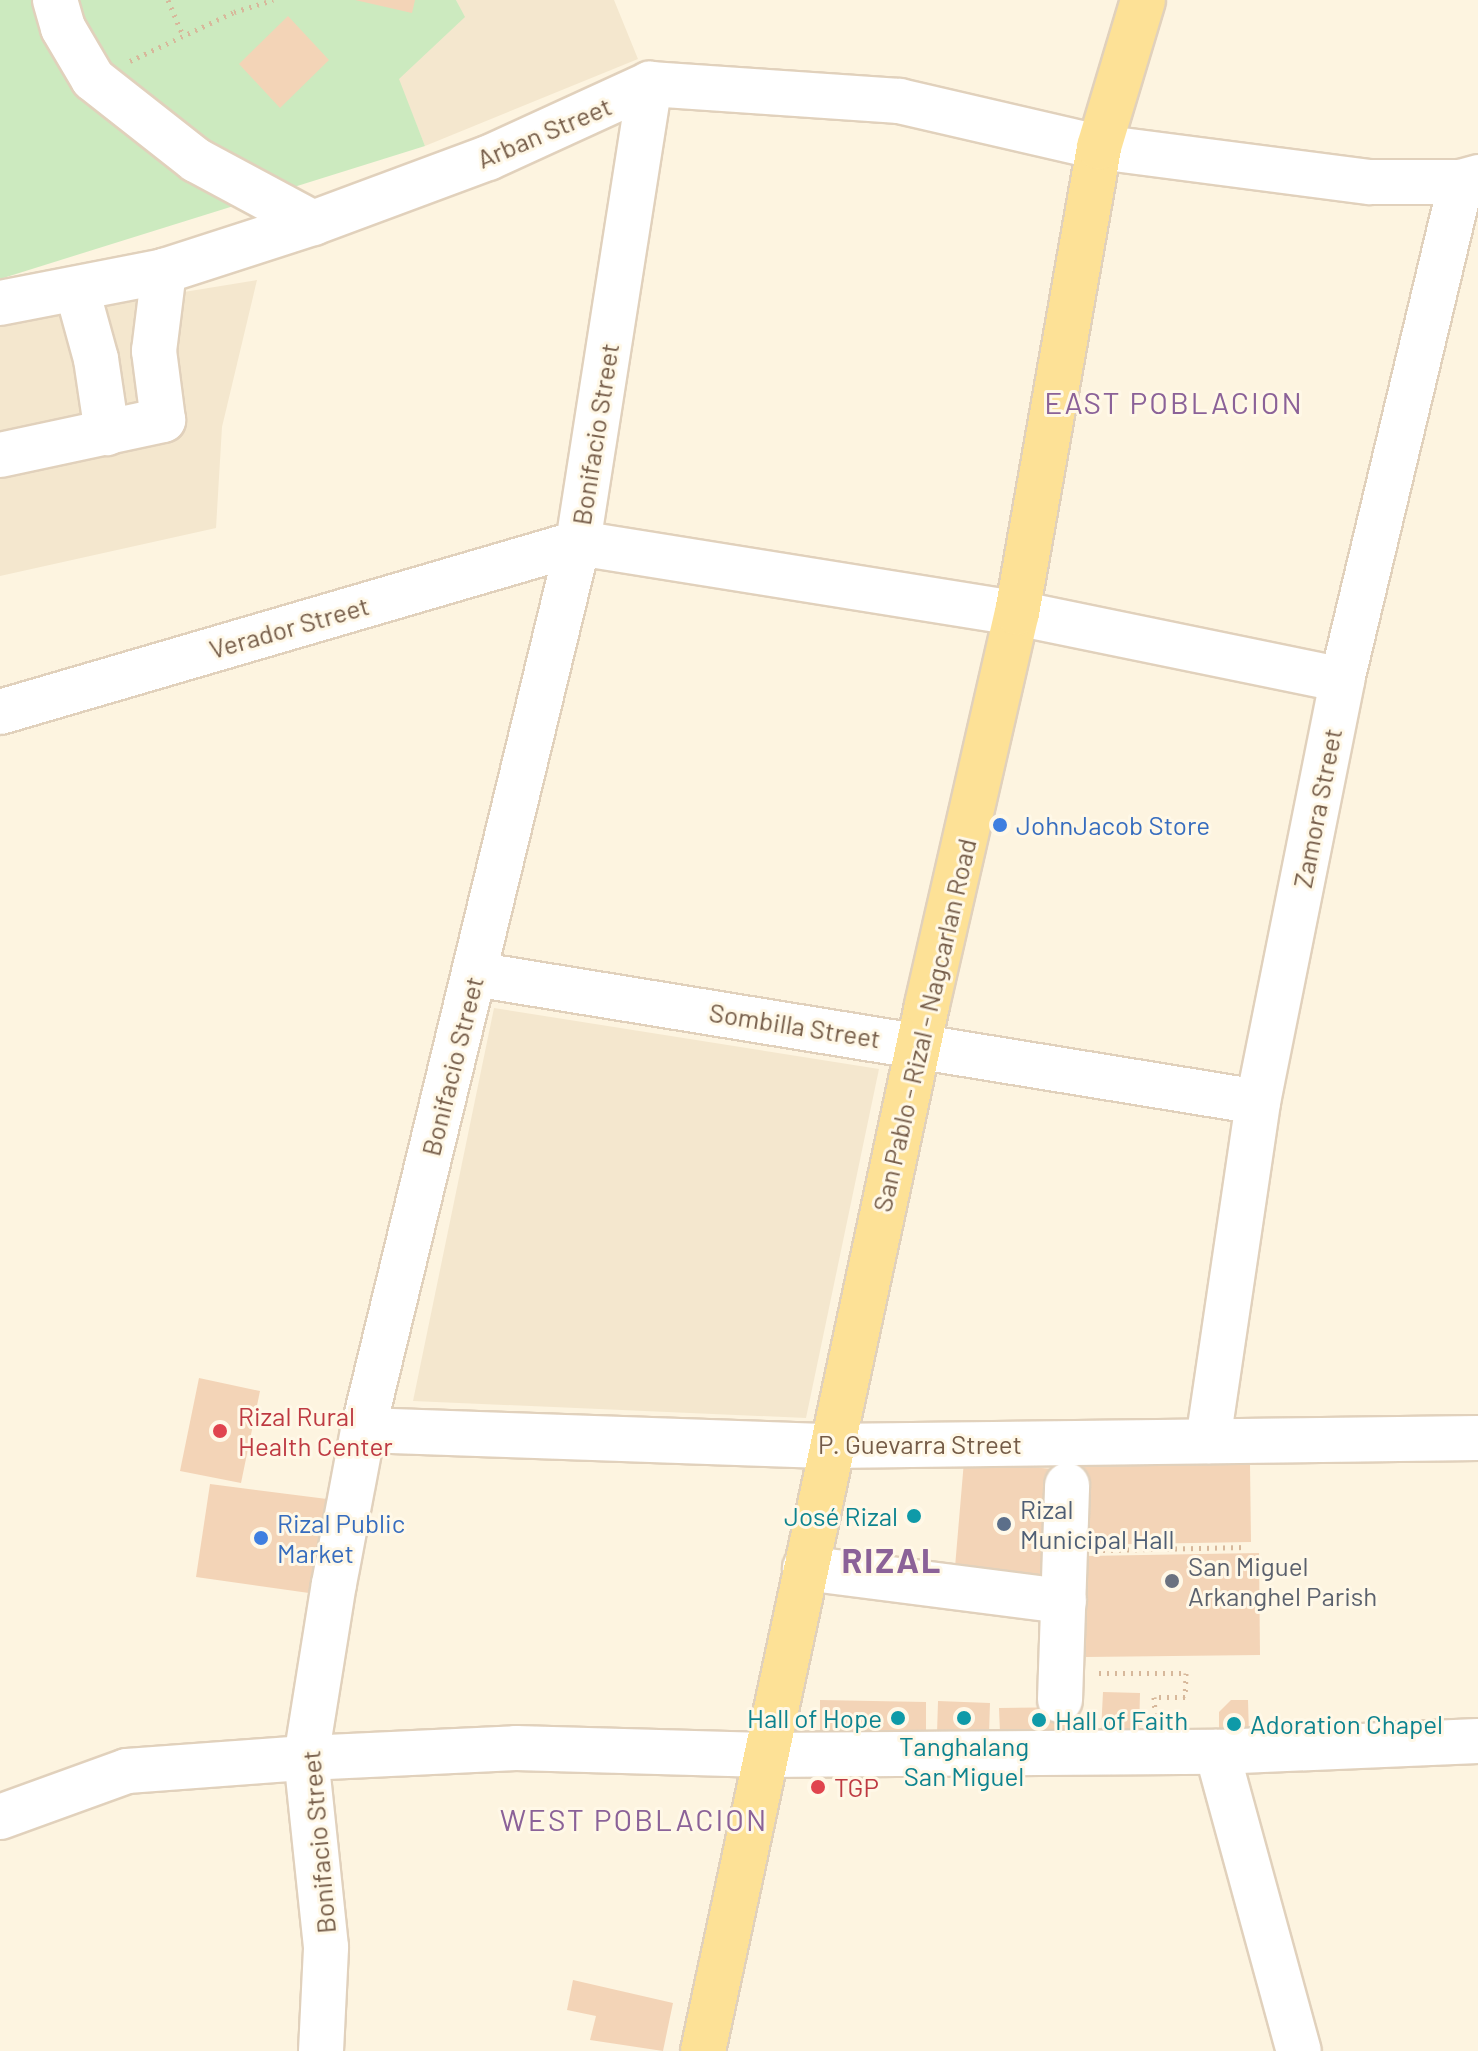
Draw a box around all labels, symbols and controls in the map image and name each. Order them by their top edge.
street label: Arban Street [472,90,616,174]
street label: Bonifacio Street [565,341,625,527]
district label: EAST POBLACION [1044,384,1304,420]
street label: Verador Street [206,589,372,665]
street label: Zamora Street [1286,726,1348,890]
place label: JohnJacob Store [1016,809,1210,841]
marker: JohnJacob Store [991,816,1009,834]
street label: San Pablo - Rizal - Nagcarlan Road [866,835,982,1215]
street label: Bonifacio Street [415,973,489,1159]
street label: Sombilla Street [707,996,883,1054]
place label: Rizal Rural Health Center [238,1400,393,1462]
marker: Rizal Rural Health Center [209,1420,231,1442]
street label: P. Guevarra Street [818,1428,1022,1460]
place label: Rizal Municipal Hall [1020,1493,1174,1554]
place label: José Rizal [784,1500,898,1532]
place label: Rizal Public Market [277,1507,405,1568]
marker: José Rizal [905,1507,923,1525]
marker: Rizal Municipal Hall [995,1515,1013,1533]
marker: Rizal Public Market [252,1529,270,1547]
district label: RIZAL [841,1540,943,1580]
place label: San Miguel Arkanghel Parish [1188,1550,1377,1612]
marker: San Miguel Arkanghel Parish [1163,1572,1181,1590]
place label: Hall of Hope [747,1702,882,1734]
place label: Hall of Faith [1055,1704,1188,1736]
place label: Adoration Chapel [1250,1708,1443,1740]
marker: Hall of Hope [889,1709,907,1727]
marker: Tanghalang San Miguel [955,1709,973,1727]
marker: Hall of Faith [1030,1711,1048,1729]
marker: Adoration Chapel [1225,1715,1243,1733]
place label: Tanghalang San Miguel [899,1730,1029,1792]
street label: Bonifacio Street [294,1749,342,1935]
place label: TGP [834,1771,879,1803]
marker: TGP [809,1778,827,1796]
district label: WEST POBLACION [500,1801,768,1837]

